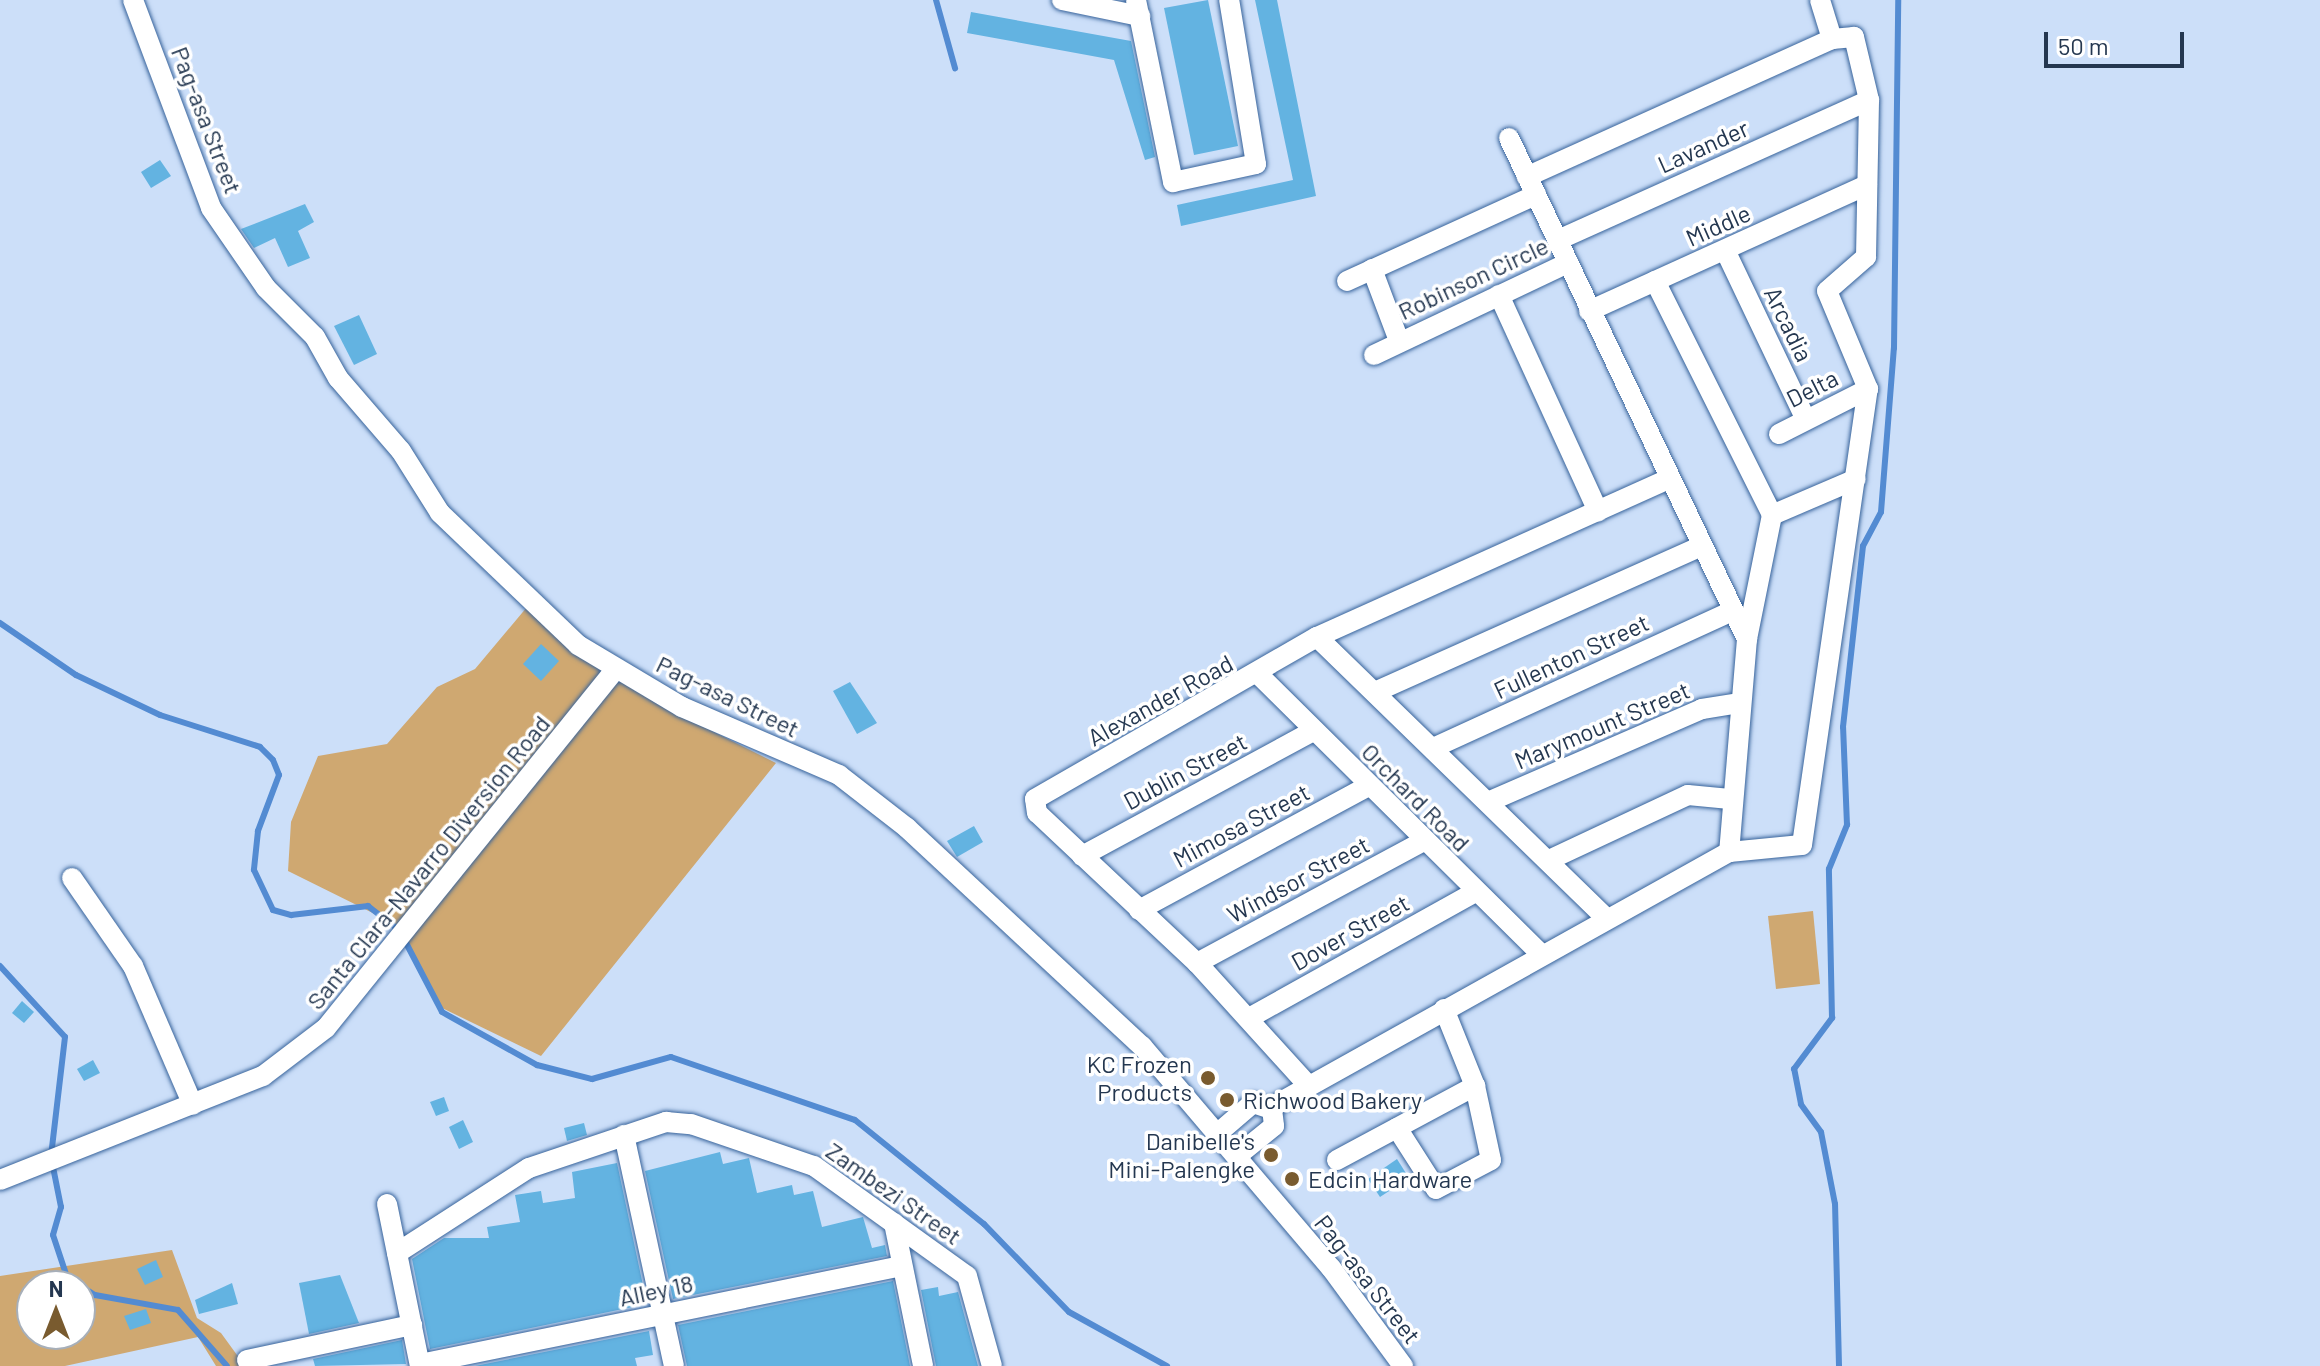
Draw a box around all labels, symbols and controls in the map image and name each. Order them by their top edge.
scale bar [2048,16,2188,66]
text: 50 m [2058,31,2109,60]
street label: Pag-asa Street [166,42,248,198]
street label: Lavander [1653,113,1753,179]
street label: Middle [1681,198,1755,252]
street label: Robinson Circle [1393,231,1553,325]
street label: Arcadia [1759,282,1819,366]
street label: Delta [1781,363,1843,413]
street label: Fullenton Street [1489,608,1653,704]
street label: Alexander Road [1082,648,1238,752]
street label: Pag-asa Street [652,649,804,743]
street label: Marymount Street [1510,675,1694,775]
street label: Santa Clara-Navarro Diversion Road [300,709,556,1015]
street label: Dublin Street [1118,727,1252,815]
street label: Orchard Road [1356,737,1476,857]
street label: Mimosa Street [1168,777,1314,873]
street label: Windsor Street [1222,829,1374,929]
street label: Dover Street [1286,888,1414,976]
place label: KC Frozen Products [1087,1050,1192,1106]
marker: KC Frozen Products [1199,1069,1217,1087]
place label: Richwood Bakery [1243,1086,1422,1114]
marker: Richwood Bakery [1218,1091,1236,1109]
place label: Danibelle's Mini-Palengke [1108,1127,1255,1183]
street label: Zambezi Street [821,1136,967,1250]
marker: Danibelle's Mini-Palengke [1262,1146,1280,1164]
place label: Edcin Hardware [1308,1165,1472,1193]
marker: Edcin Hardware [1283,1170,1301,1188]
street label: Pag-asa Street [1309,1209,1427,1349]
street label: Alley 18 [616,1268,696,1312]
north arrow [16,1270,96,1350]
text: N [49,1275,63,1301]

